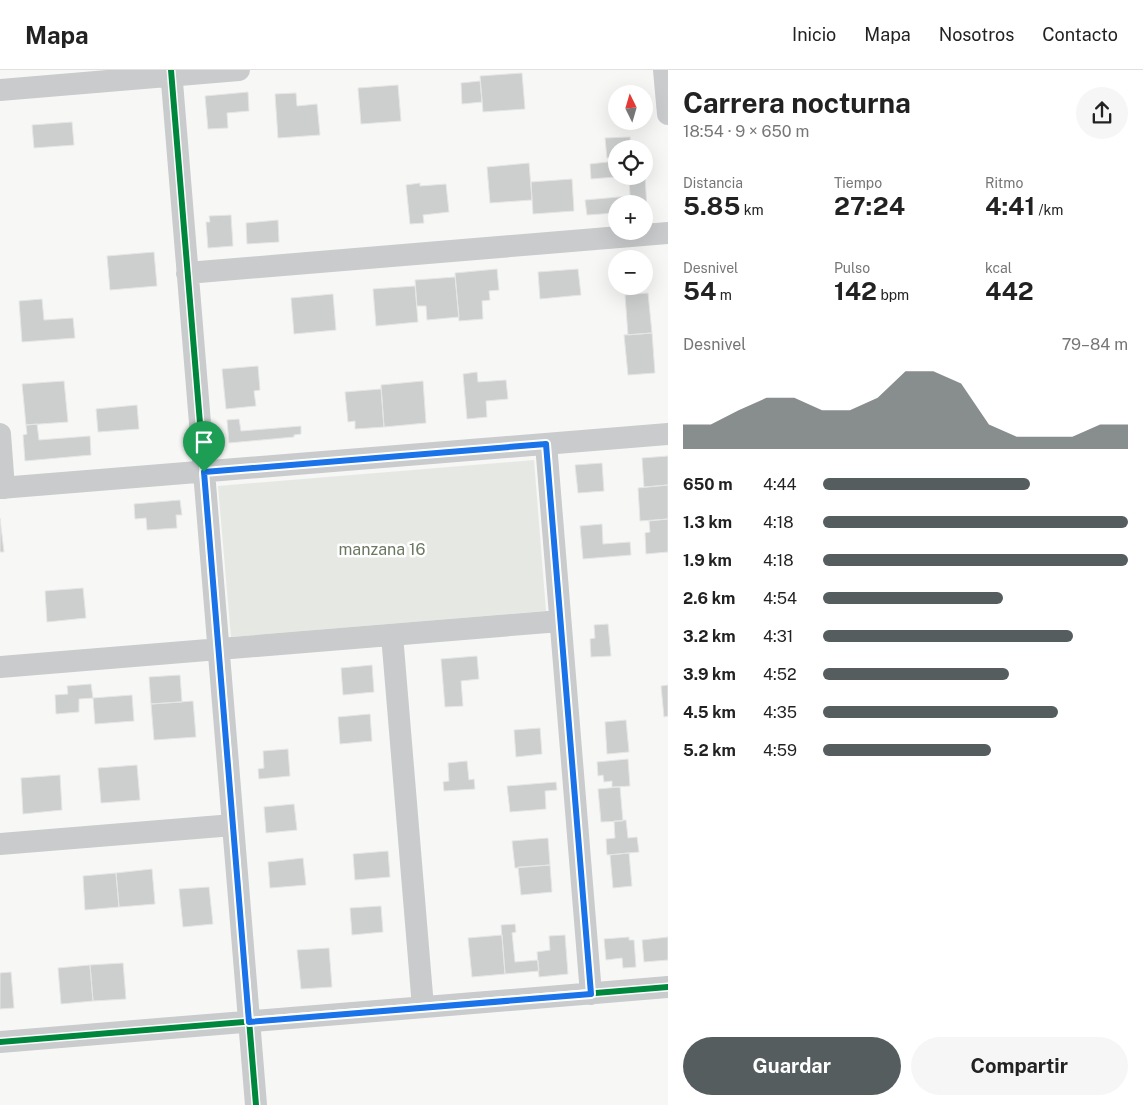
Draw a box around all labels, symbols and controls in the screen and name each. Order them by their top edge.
text: Mapa [25,21,89,49]
text: Inicio [792,24,836,45]
text: Mapa [864,24,911,45]
text: Nosotros [939,24,1014,45]
text: Contacto [1042,24,1118,45]
north arrow [608,85,652,130]
map controls [608,85,653,295]
text: Carrera nocturna [683,86,911,119]
button: share [1076,87,1128,139]
text: 18:54 · 9 × 650 m [683,122,809,141]
button: locate [608,140,653,185]
text: Distancia [683,175,743,191]
text: Tiempo [834,175,882,191]
text: Ritmo [985,175,1023,191]
text: 5.85 [683,191,740,221]
text: 27:24 [834,191,905,221]
text: 4:41 [985,191,1035,221]
button: + [608,195,653,240]
text: km [740,202,764,218]
text: /km [1035,202,1063,218]
button: − [608,250,653,295]
text: Desnivel [683,260,738,276]
text: Pulso [834,260,870,276]
text: kcal [985,260,1012,276]
text: 54 [683,276,716,306]
text: 142 [834,276,877,306]
text: 442 [985,276,1034,306]
text: m [716,287,732,303]
text: bpm [877,287,909,303]
text: Desnivel [683,335,746,354]
text: 79–84 m [1062,335,1128,354]
pin [183,421,225,472]
icon: arrive [190,428,218,456]
text: 650 m [683,475,733,494]
text: 4:44 [763,475,797,494]
text: 1.3 km [683,513,732,532]
text: 4:18 [763,513,794,532]
park label: manzana 16 [339,540,425,559]
text: 1.9 km [683,551,732,570]
text: 4:18 [763,551,794,570]
text: 2.6 km [683,589,735,608]
text: 4:54 [763,589,797,608]
text: 3.2 km [683,627,736,646]
text: 4:31 [763,627,793,646]
text: 3.9 km [683,665,736,684]
text: 4:52 [763,665,796,684]
text: 4.5 km [683,703,736,722]
text: 4:35 [763,703,797,722]
text: 5.2 km [683,741,736,760]
text: 4:59 [763,741,797,760]
button: Guardar [683,1037,901,1095]
button: Compartir [911,1037,1128,1095]

